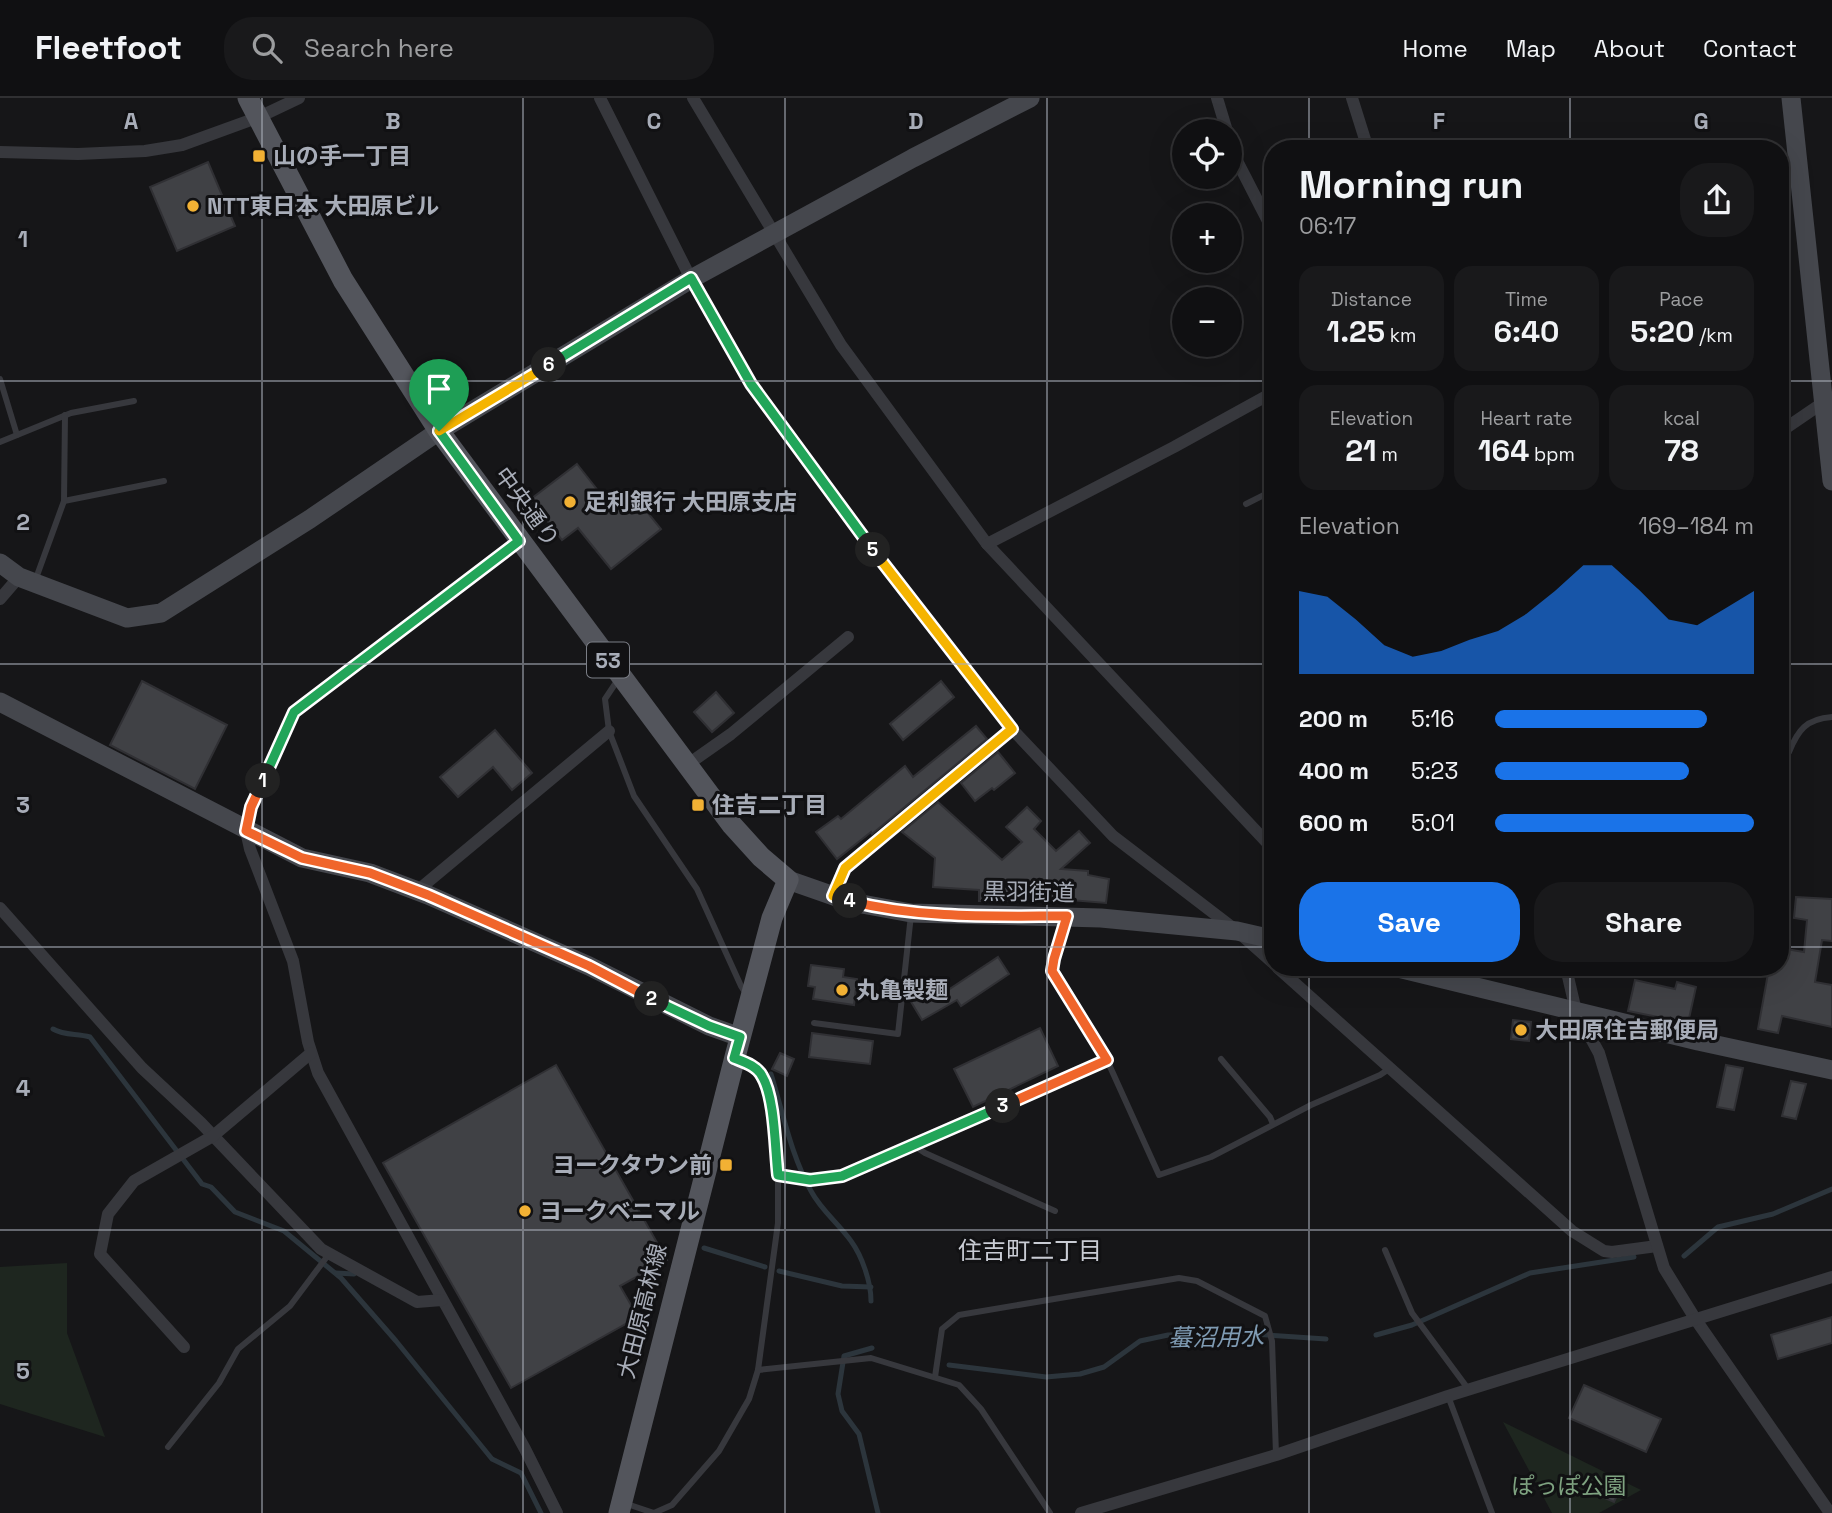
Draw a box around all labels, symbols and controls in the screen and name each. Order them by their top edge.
search box [224,17,714,80]
text: Fleetfoot [35,27,182,69]
icon: search [248,29,286,67]
text: Search here [304,31,454,65]
text: Home [1402,33,1468,64]
text: Map [1506,33,1556,64]
text: About [1594,33,1665,64]
text: Contact [1703,33,1797,64]
text: A [124,106,139,136]
text: B [385,106,401,136]
text: C [647,106,661,136]
text: D [908,106,924,136]
text: F [1433,106,1445,136]
text: G [1693,106,1709,136]
map controls [1172,119,1242,357]
button: locate [1172,119,1242,189]
place label: 山の手一丁目 [273,141,411,171]
marker: 山の手一丁目 [251,148,267,164]
text: Morning run [1299,161,1524,209]
button: share [1680,163,1754,237]
place label: NTT東日本 大田原ビル [207,191,439,221]
marker: NTT東日本 大田原ビル [185,198,201,214]
button: + [1172,203,1242,273]
text: 06:17 [1299,211,1356,241]
text: 1 [18,224,28,254]
button: − [1172,287,1242,357]
text: Distance [1331,287,1412,312]
text: Time [1505,287,1548,312]
text: Pace [1659,287,1704,312]
text: 1.25 [1327,312,1385,351]
text: 6:40 [1494,312,1560,351]
text: 5:20 [1630,312,1694,351]
text: km [1385,323,1416,348]
text: /km [1694,323,1733,348]
pin: 6 [532,348,566,382]
text: 6 [543,352,554,377]
pin [409,359,469,431]
icon: arrive [420,370,458,408]
text: Elevation [1330,406,1413,431]
text: Heart rate [1480,406,1573,431]
text: kcal [1663,406,1700,431]
text: 21 [1345,431,1377,470]
text: 164 [1478,431,1529,470]
text: 78 [1664,431,1699,470]
text: m [1377,442,1398,467]
text: bpm [1529,442,1575,467]
street label: 中央通り [488,461,566,553]
place label: 足利銀行 大田原支店 [584,487,797,517]
marker: 足利銀行 大田原支店 [562,494,578,510]
text: 2 [16,507,30,537]
text: Elevation [1299,511,1400,541]
text: 169–184 m [1638,511,1754,541]
pin: 5 [856,532,890,568]
text: 5 [867,537,878,562]
road number: 53 [587,642,629,678]
text: 200 m [1299,704,1368,734]
text: 5:16 [1411,704,1454,734]
text: 400 m [1299,756,1369,786]
text: 5:23 [1411,756,1458,786]
pin: 1 [246,764,280,798]
text: 1 [258,768,267,793]
text: 3 [16,790,30,820]
place label: 住吉二丁目 [712,790,827,820]
marker: 住吉二丁目 [690,797,706,813]
text: 600 m [1299,808,1369,838]
text: 5:01 [1411,808,1455,838]
street label: 黒羽街道 [983,876,1075,908]
button: Save [1299,882,1520,962]
button: Share [1534,882,1754,962]
pin: 4 [832,884,868,918]
text: 4 [843,888,856,913]
place label: 丸亀製麺 [856,975,948,1005]
pin: 2 [634,982,670,1016]
marker: 丸亀製麺 [834,982,850,998]
text: 2 [646,986,657,1011]
place label: 大田原住吉郵便局 [1535,1015,1719,1045]
marker: 大田原住吉郵便局 [1513,1022,1529,1038]
text: 4 [16,1073,31,1103]
pin: 3 [986,1088,1020,1124]
text: 3 [997,1093,1008,1118]
place label: ヨークタウン前 [552,1150,712,1180]
marker: ヨークタウン前 [718,1157,734,1173]
place label: ヨークベニマル [539,1196,700,1226]
marker: ヨークベニマル [517,1203,533,1219]
district label: 住吉町二丁目 [958,1235,1102,1266]
street label: 大田原高林線 [611,1240,673,1382]
water label: 蟇沼用水 [1168,1321,1267,1353]
text: 5 [16,1356,30,1386]
park label: ぽっぽ公園 [1512,1471,1627,1501]

